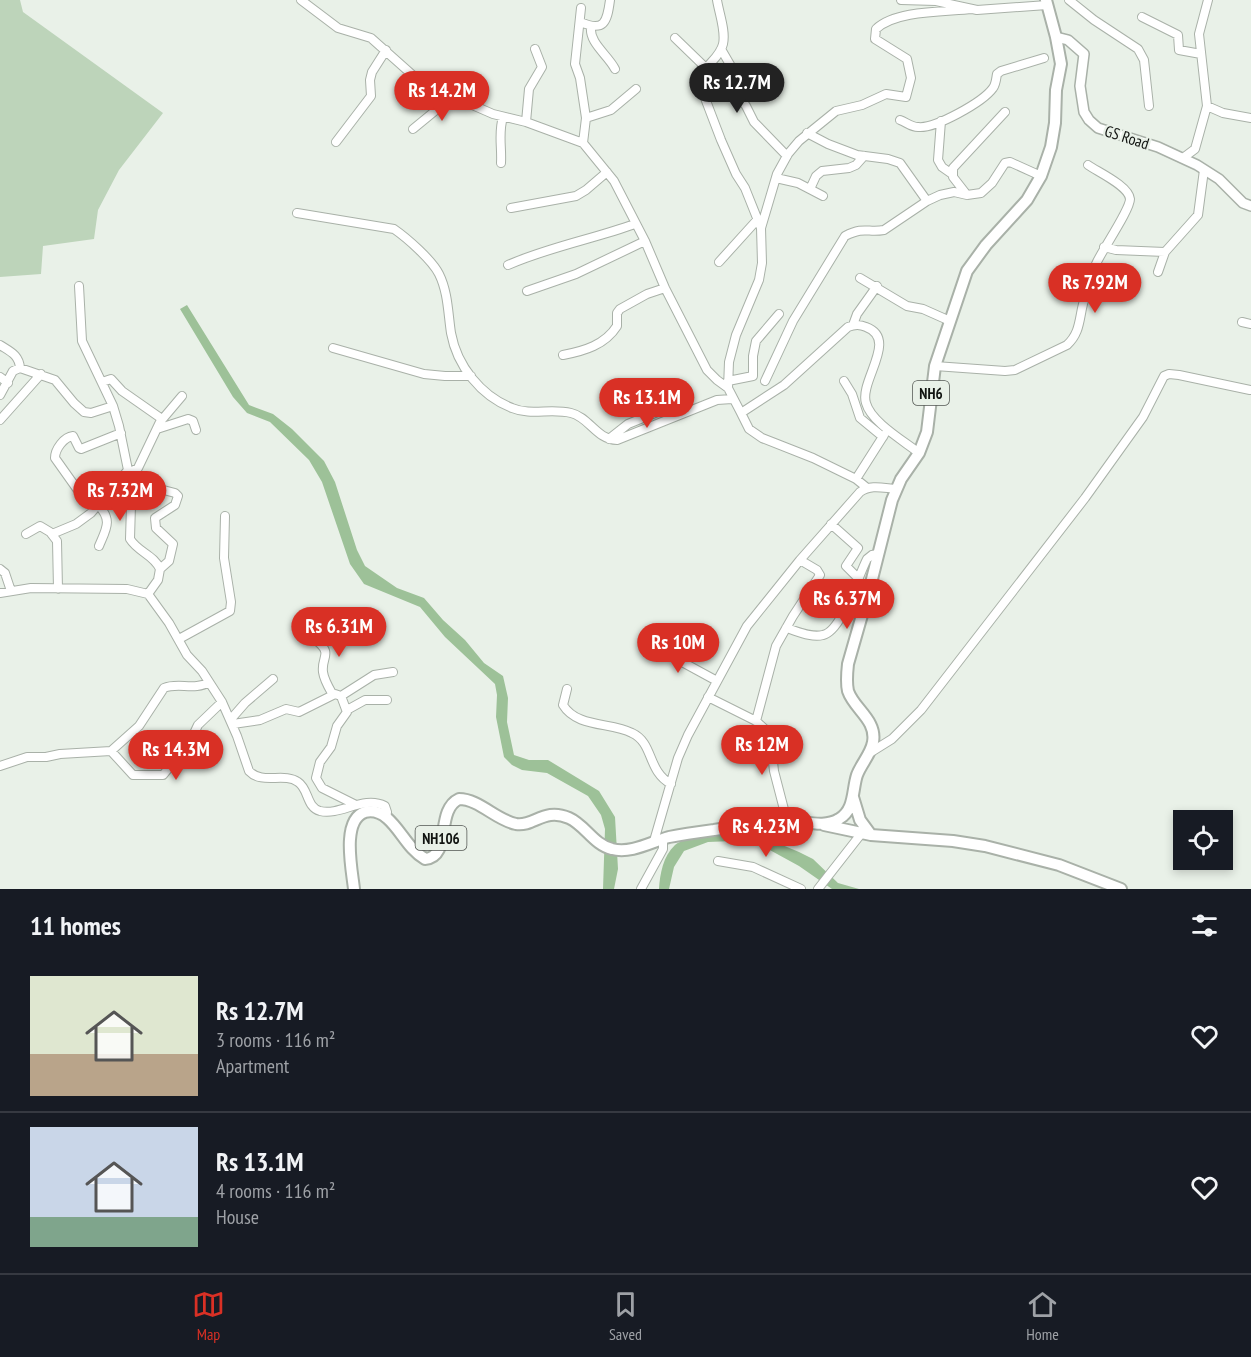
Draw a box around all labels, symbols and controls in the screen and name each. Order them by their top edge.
pin: Rs 12.7M [675,63,799,114]
text: Rs 12.7M [703,69,771,95]
pin: Rs 14.2M [380,71,504,122]
text: Rs 14.2M [408,77,476,103]
street label: GS Road [1102,120,1152,154]
pin: Rs 7.92M [1033,263,1157,314]
text: Rs 7.92M [1062,269,1128,295]
pin: Rs 13.1M [585,378,709,429]
road number: NH6 [913,381,949,405]
text: Rs 13.1M [613,384,681,410]
pin: Rs 7.32M [58,471,182,522]
text: Rs 7.32M [87,477,153,503]
pin: Rs 6.37M [785,579,909,630]
text: Rs 6.37M [813,585,881,611]
pin: Rs 6.31M [277,607,401,658]
text: Rs 6.31M [305,613,373,639]
pin: Rs 10M [629,623,727,674]
text: Rs 10M [651,629,705,655]
pin: Rs 12M [713,725,811,776]
pin: Rs 14.3M [114,730,238,781]
text: Rs 12M [735,731,789,757]
text: Rs 14.3M [142,736,210,762]
pin: Rs 4.23M [704,807,828,858]
map controls [1173,810,1233,870]
button: locate [1173,810,1233,870]
text: Rs 4.23M [732,813,800,839]
road number: NH106 [416,826,466,850]
text: 11 homes [30,909,121,942]
icon: filters [1188,909,1221,942]
text: Rs 12.7M [216,994,304,1027]
icon: home [78,1000,150,1072]
icon: heart [1188,1020,1221,1053]
text: 3 rooms · 116 m² [216,1027,335,1053]
text: Apartment [216,1053,289,1079]
text: Rs 13.1M [216,1145,304,1178]
icon: home [78,1151,150,1223]
icon: heart [1188,1171,1221,1204]
text: 4 rooms · 116 m² [216,1178,335,1204]
text: House [216,1204,259,1230]
tab: Map [192,1288,225,1344]
tab: Saved [609,1288,642,1344]
tab: Home [1026,1288,1059,1344]

